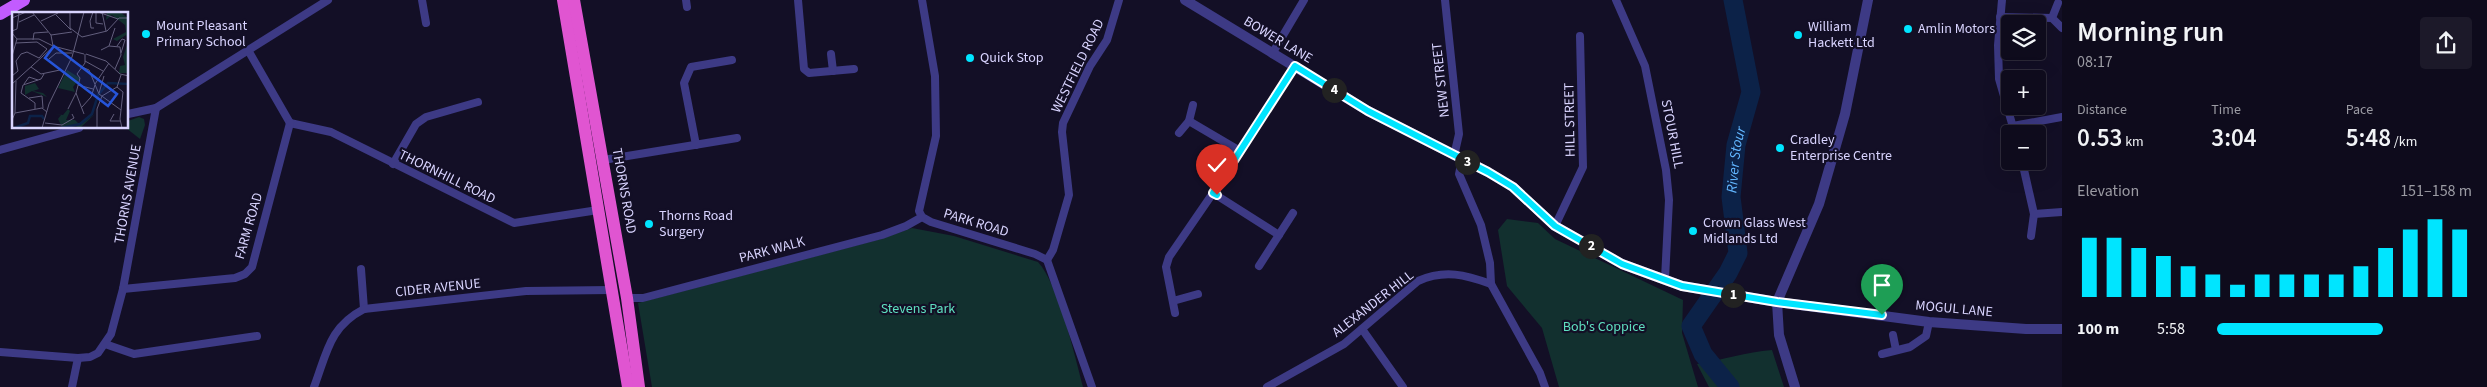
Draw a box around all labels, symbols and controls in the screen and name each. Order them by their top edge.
street label: BOWER LANE [1240,11,1316,69]
inset map [12,12,129,129]
text: Morning run [2077,12,2224,52]
map controls [2001,15,2046,170]
button: layers [2001,15,2046,60]
place label: Mount Pleasant Primary School [156,16,247,52]
street label: WESTFIELD ROAD [1047,16,1109,116]
place label: William Hackett Ltd [1808,17,1875,53]
button: share [2420,17,2472,69]
place label: Amlin Motors [1918,19,1995,39]
marker: Amlin Motors [1902,23,1914,35]
marker: Mount Pleasant Primary School [140,28,152,40]
marker: William Hackett Ltd [1792,29,1804,41]
street label: NEW STREET [1427,41,1455,118]
place label: Quick Stop [980,48,1044,68]
text: 08:17 [2077,51,2113,73]
marker: Quick Stop [964,52,976,64]
button: + [2001,70,2046,115]
pin: 4 [1322,78,1346,102]
text: 4 [1331,80,1338,100]
street label: HILL STREET [1559,82,1581,157]
street label: STOUR HILL [1656,98,1689,170]
text: Distance [2077,100,2127,120]
text: Time [2211,100,2241,120]
text: Pace [2346,100,2373,120]
text: 0.53 [2077,120,2122,156]
text: 3:04 [2211,120,2257,156]
text: 5:48 [2346,120,2391,156]
water label: River Stour [1721,123,1751,194]
button: − [2001,125,2046,170]
place label: Cradley Enterprise Centre [1790,130,1892,166]
text: km [2122,132,2144,152]
text: /km [2391,132,2417,152]
marker: Cradley Enterprise Centre [1774,142,1786,154]
street label: THORNS AVENUE [109,143,147,245]
pin [1196,144,1238,195]
street label: THORNHILL ROAD [395,145,499,209]
street label: THORNS ROAD [607,147,641,235]
pin: 3 [1454,150,1480,174]
icon: check [1203,151,1231,179]
text: 3 [1464,152,1471,172]
text: Elevation [2077,180,2139,202]
text: 151–158 m [2400,180,2472,202]
street label: FARM ROAD [230,190,268,262]
street label: PARK ROAD [941,204,1011,242]
place label: Thorns Road Surgery [659,206,733,242]
place label: Crown Glass West Midlands Ltd [1703,213,1806,249]
marker: Thorns Road Surgery [643,218,655,230]
marker: Crown Glass West Midlands Ltd [1687,225,1699,237]
street label: PARK WALK [737,231,808,268]
pin: 2 [1578,234,1604,258]
text: 2 [1588,236,1595,256]
pin [1861,264,1903,315]
street label: ALEXANDER HILL [1328,266,1418,342]
icon: arrive [1868,271,1896,299]
street label: CIDER AVENUE [394,274,482,302]
pin: 1 [1720,282,1746,308]
text: 1 [1730,285,1737,305]
street label: MOGUL LANE [1914,296,1994,322]
park label: Stevens Park [881,299,955,319]
park label: Bob's Coppice [1563,317,1645,337]
text: 100 m [2077,318,2119,340]
text: 5:58 [2157,318,2185,340]

